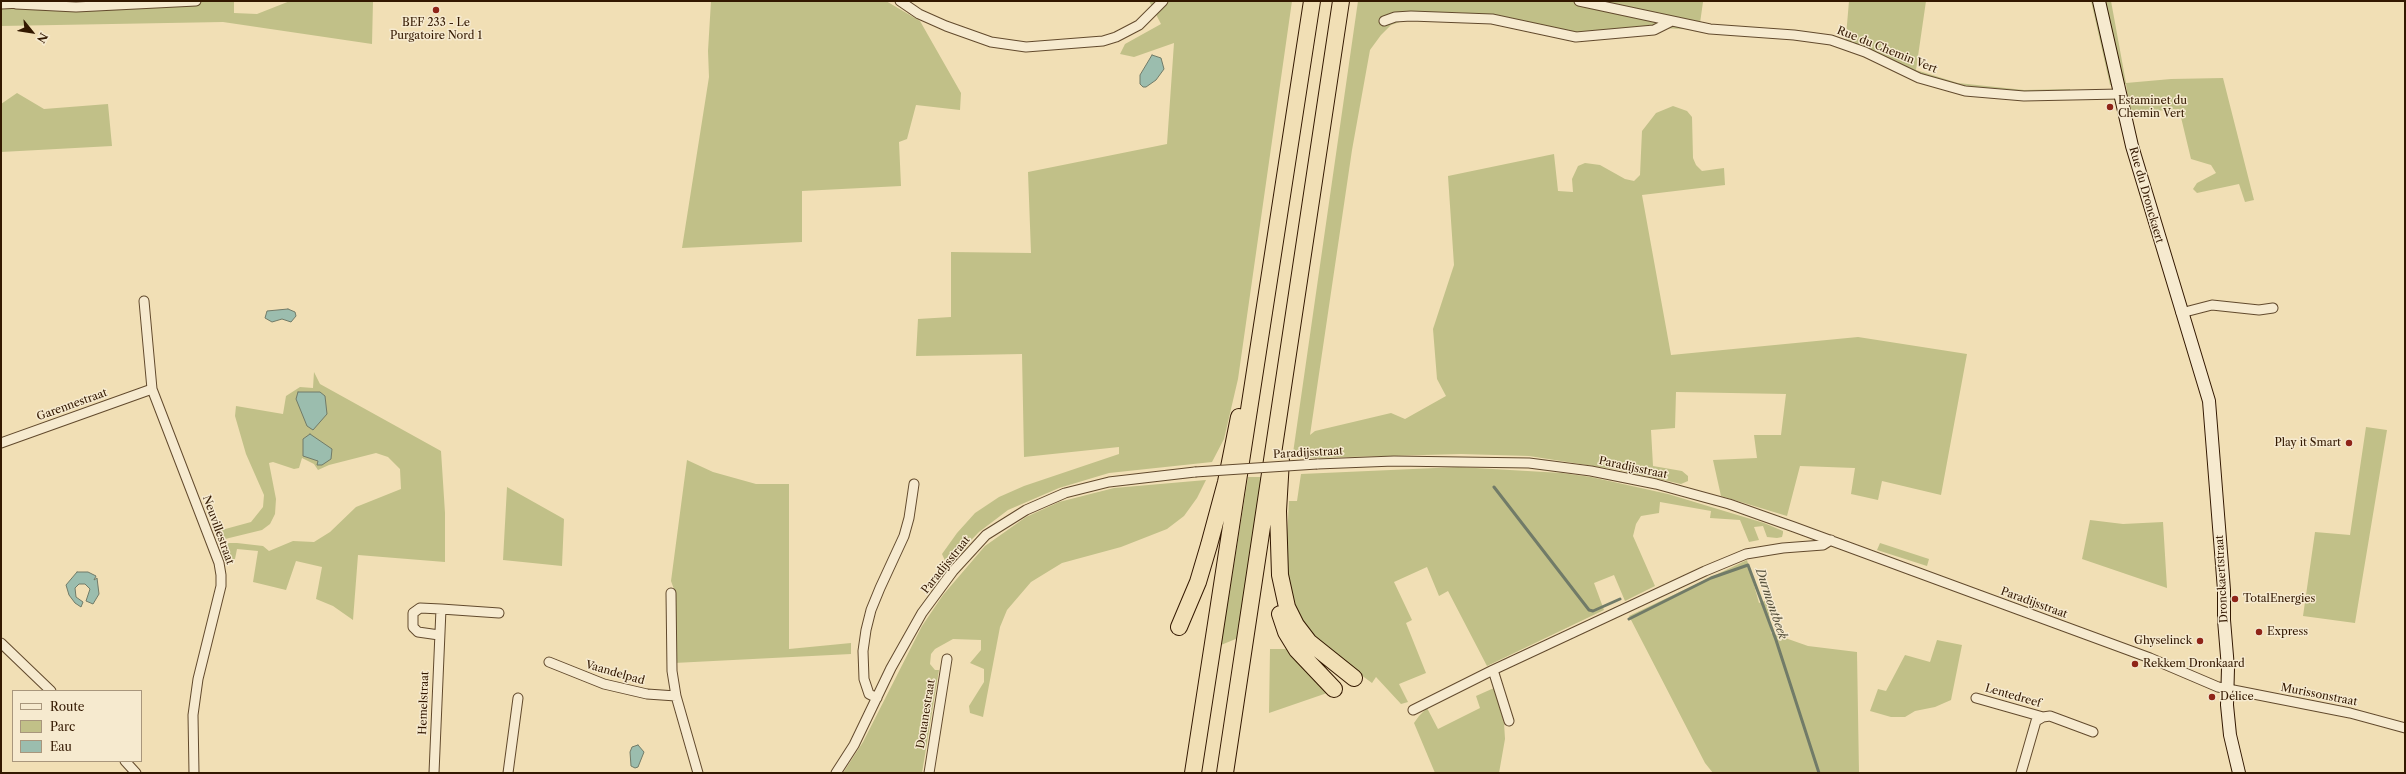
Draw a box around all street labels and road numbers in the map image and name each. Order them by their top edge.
street label: Rue du Chemin Vert [1835,24,1939,76]
street label: Rue du Dronckaert [2126,145,2166,245]
street label: Garennestraat [35,386,109,424]
street label: Paradijsstraat [1273,445,1343,461]
street label: Paradijsstraat [1597,454,1669,482]
street label: Neuvillestraat [199,494,237,566]
street label: Paradijsstraat [919,534,973,596]
street label: Dronckaertstraat [2213,535,2231,623]
street label: Paradijsstraat [1999,585,2069,621]
street label: Vaandelpad [584,658,646,688]
street label: Hemelstraat [416,671,432,735]
street label: Douanestraat [914,678,938,750]
street label: Murissonstraat [2280,681,2358,709]
street label: Lentedreef [1983,682,2043,710]

